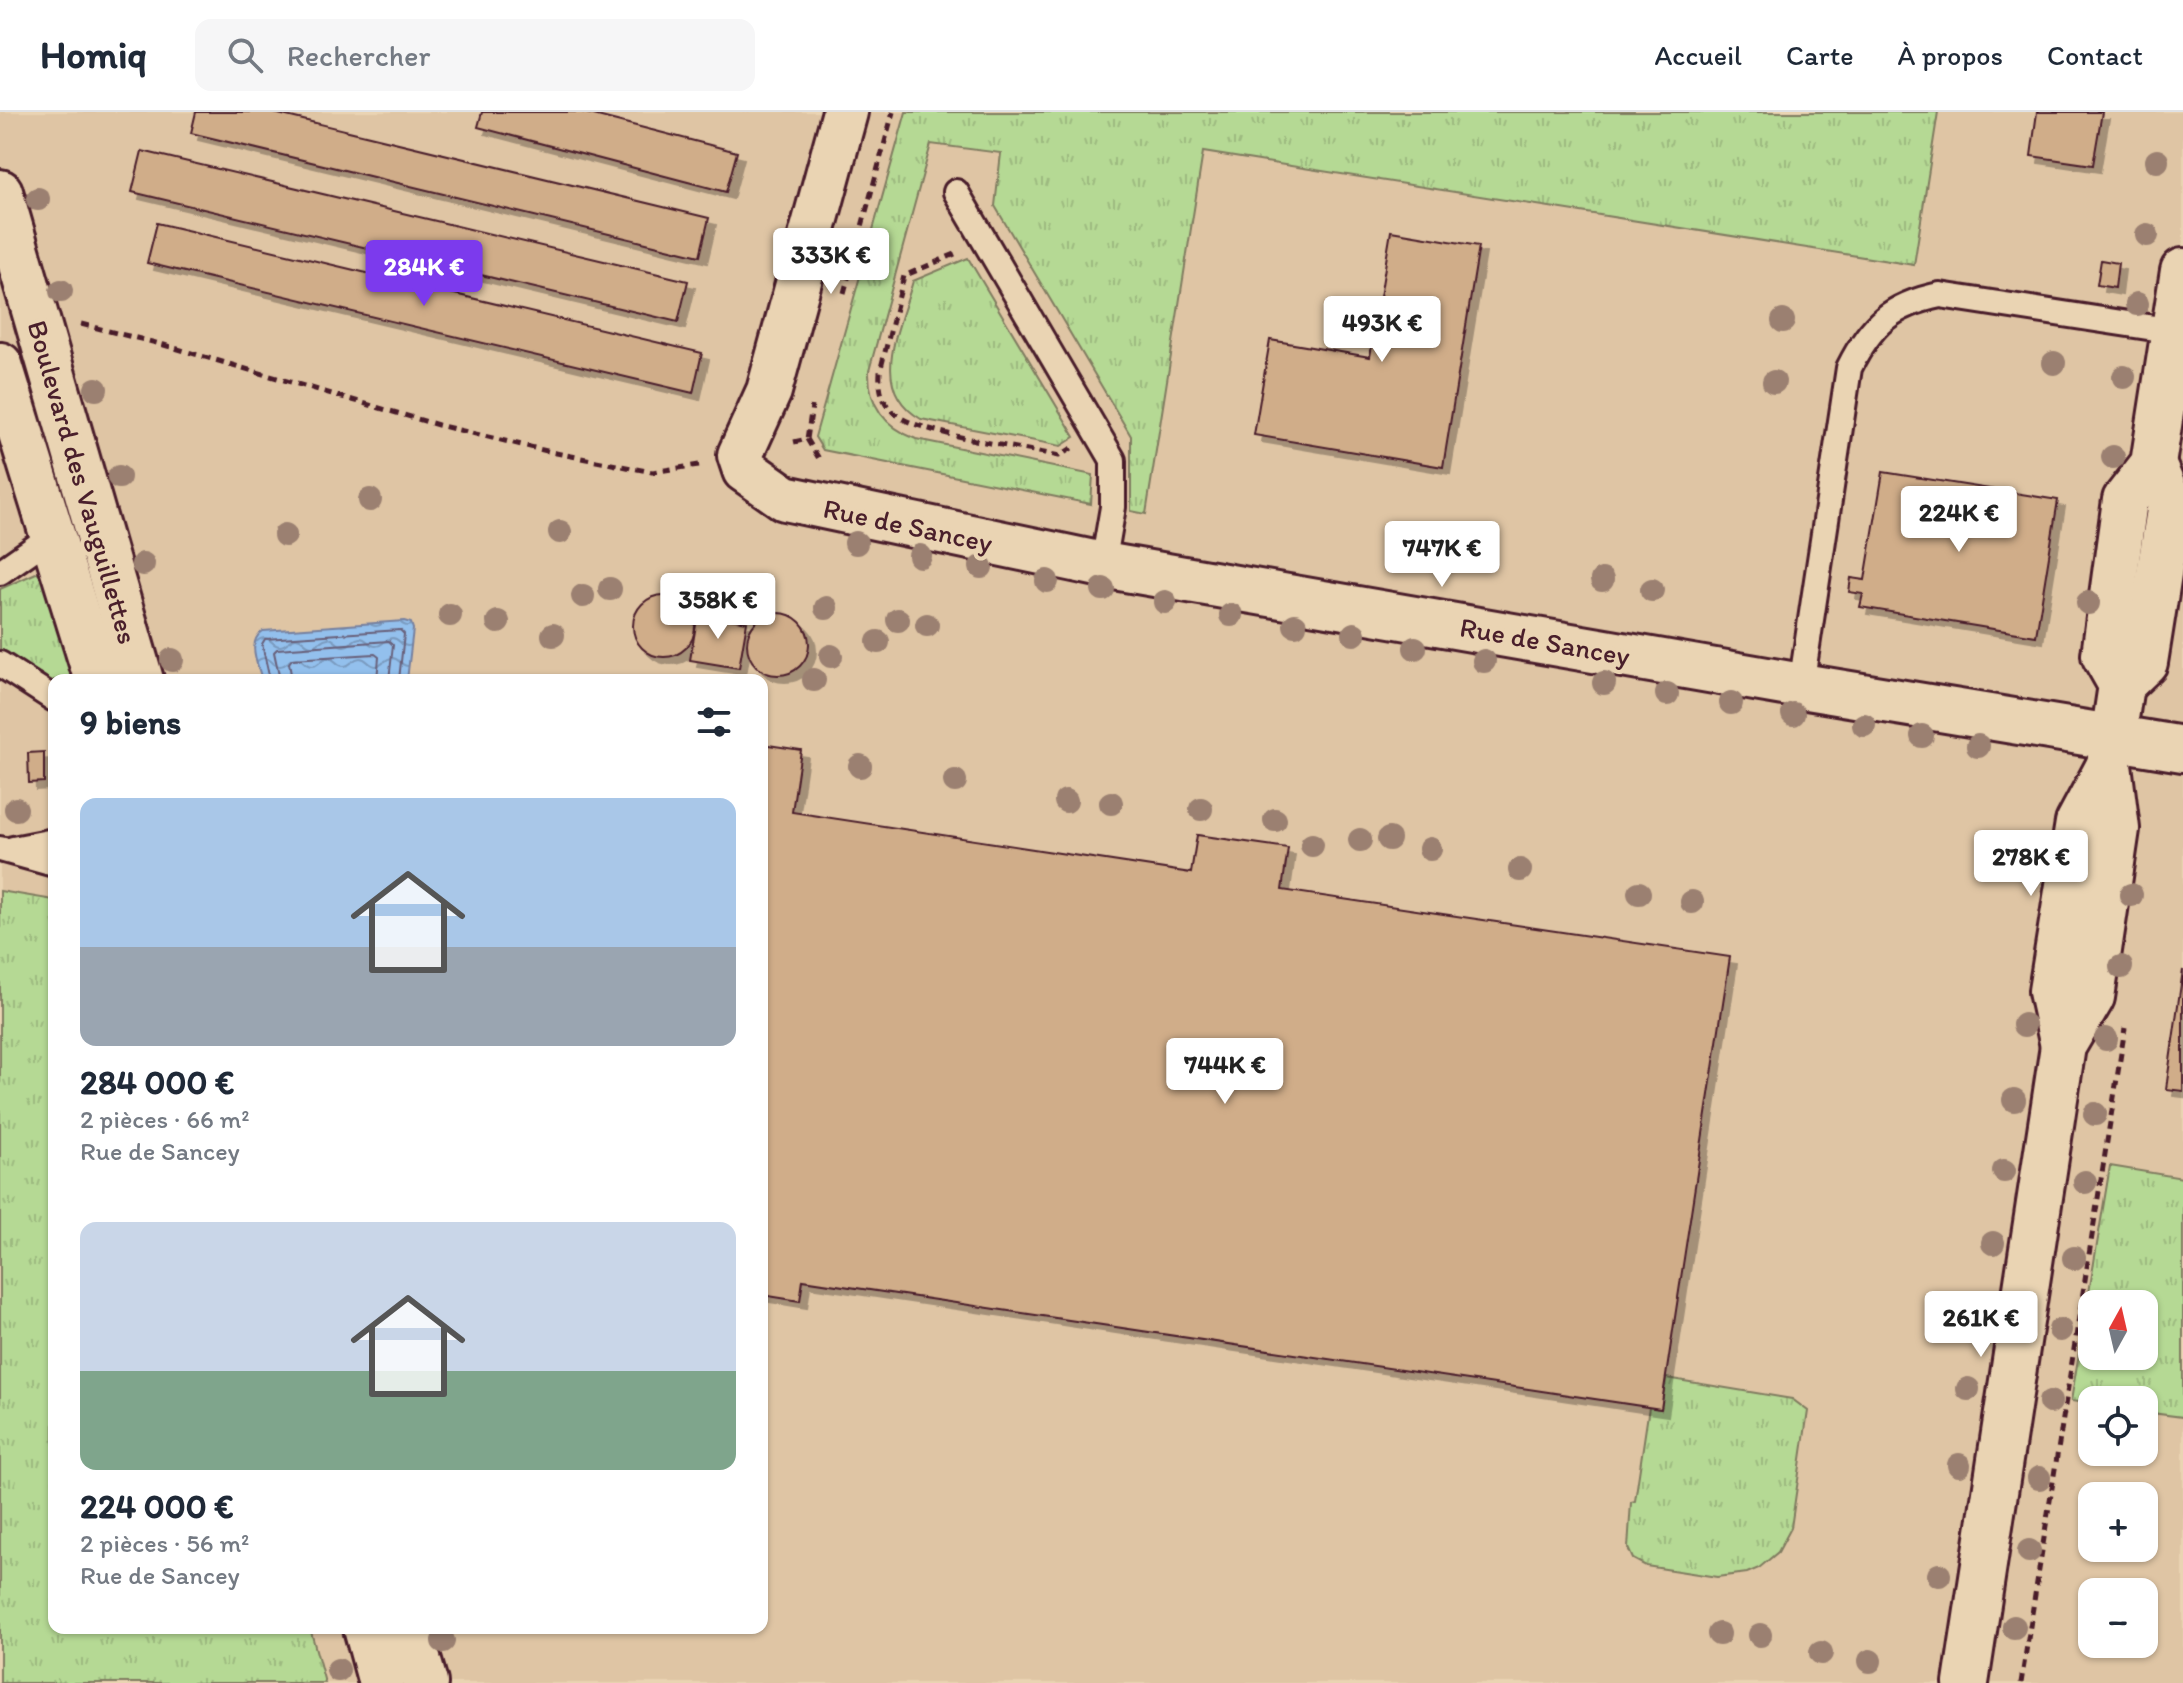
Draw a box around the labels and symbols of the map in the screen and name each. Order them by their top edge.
pin: 333K € [766,228,896,296]
pin: 284K € [359,240,489,308]
pin: 493K € [1317,296,1447,364]
street label: Boulevard des Vauguillettes [21,316,145,648]
pin: 224K € [1894,486,2024,554]
street label: Rue de Sancey [820,490,996,560]
pin: 747K € [1377,521,1507,589]
pin: 358K € [653,573,783,641]
street label: Rue de Sancey [1457,609,1633,673]
pin: 278K € [1966,830,2096,898]
pin: 744K € [1160,1038,1290,1106]
north arrow [2078,1290,2158,1370]
pin: 261K € [1916,1291,2046,1359]

